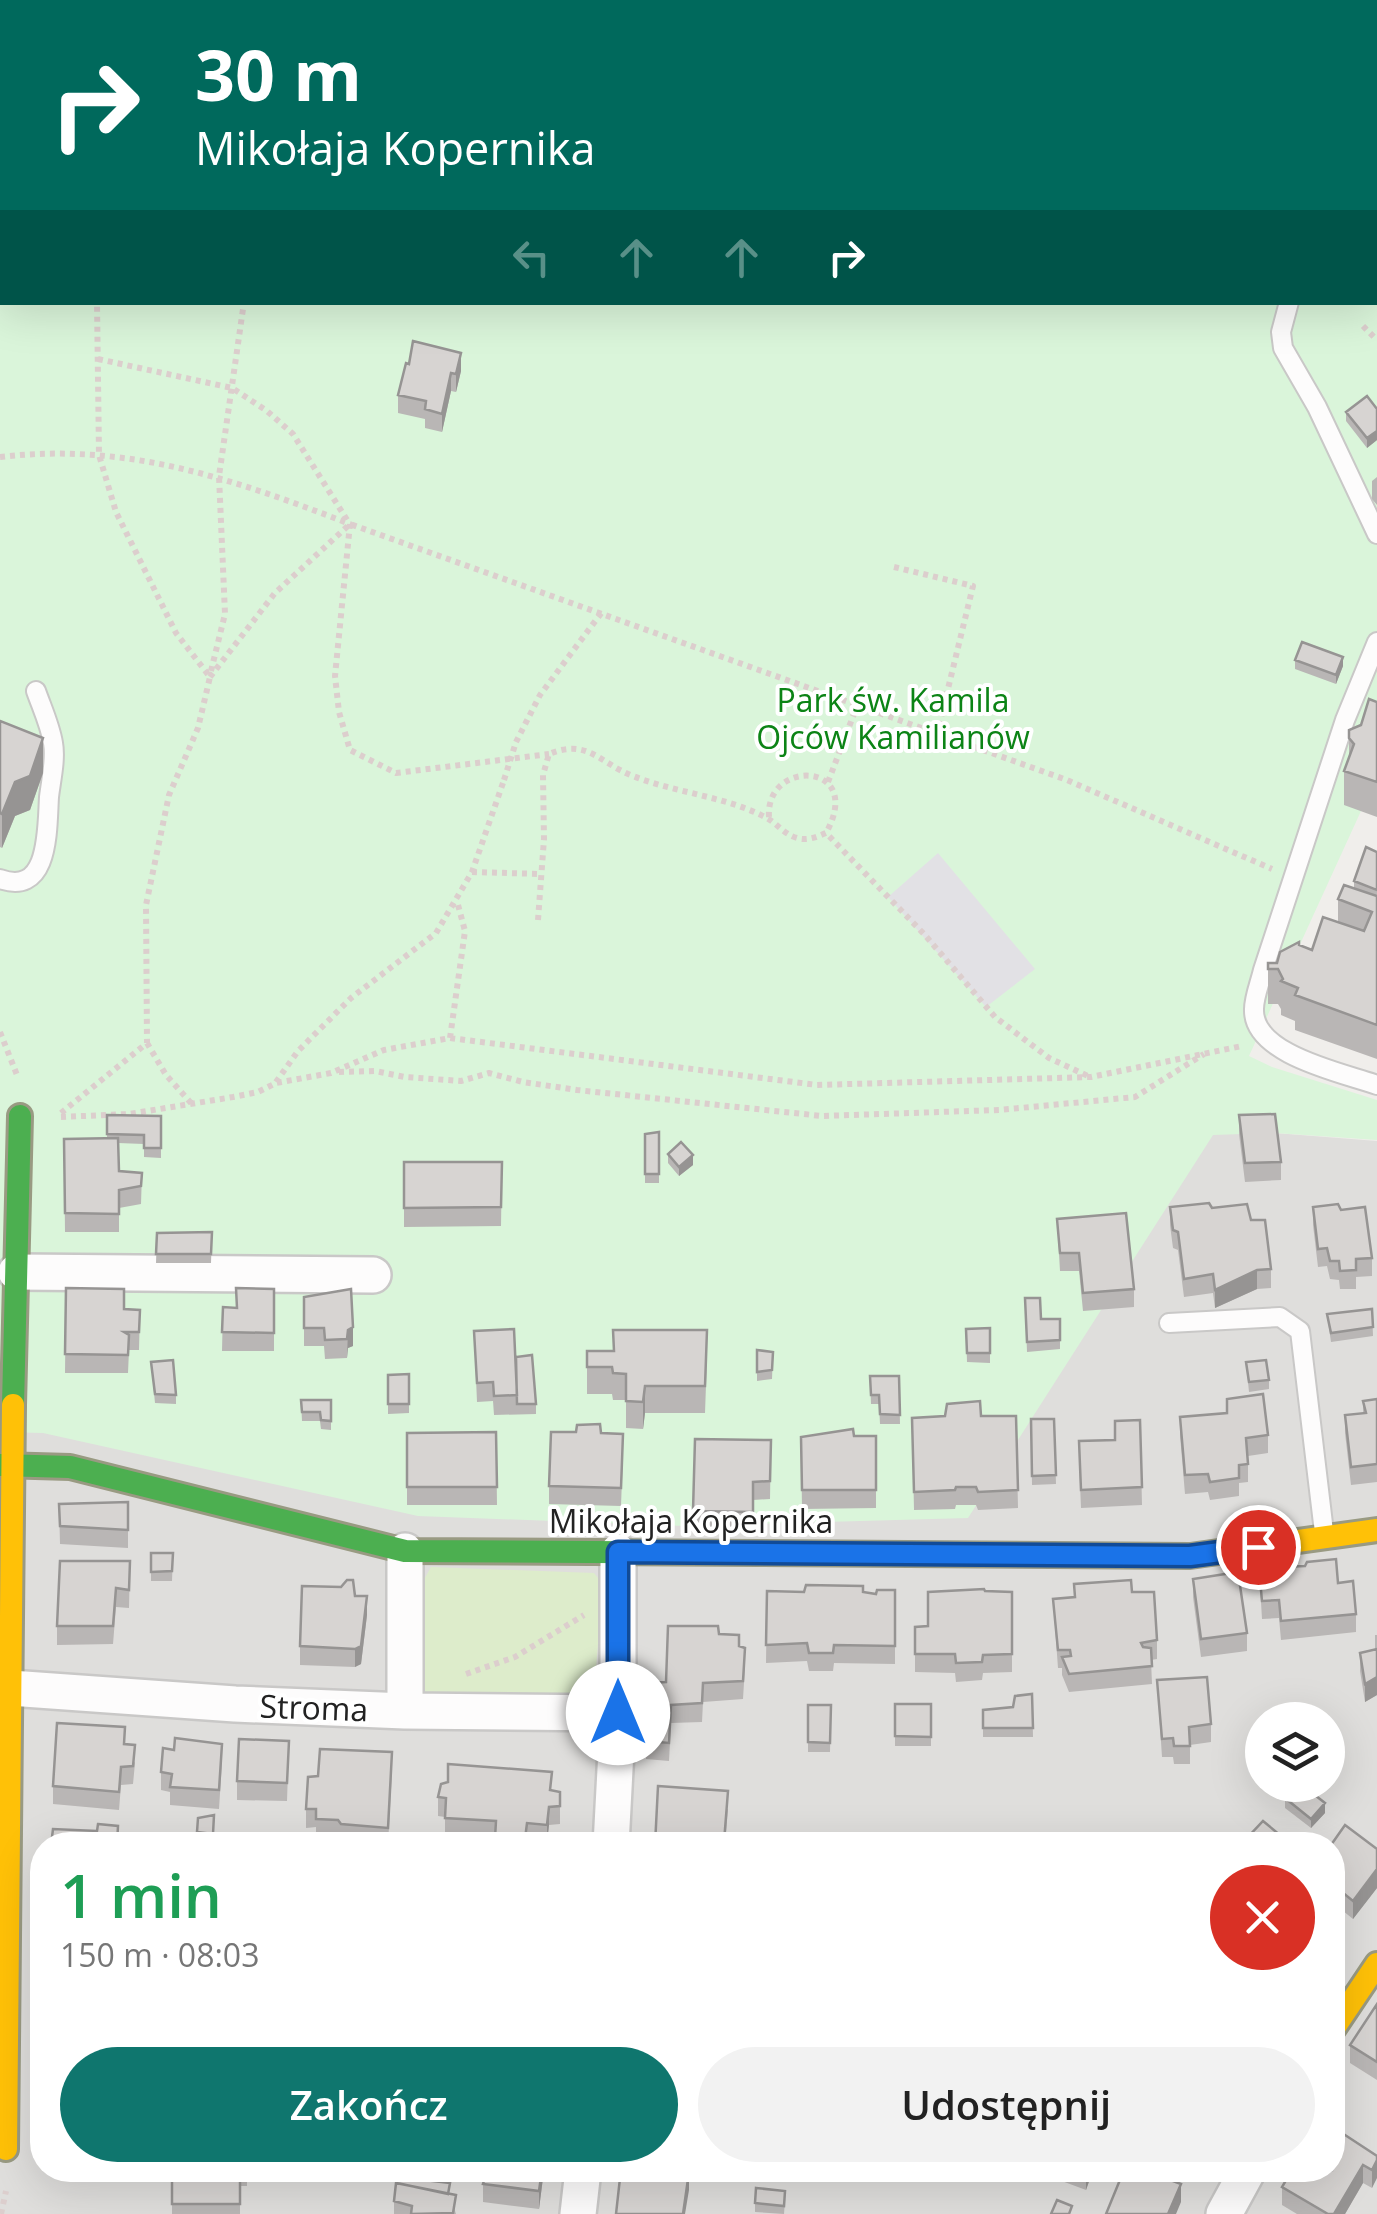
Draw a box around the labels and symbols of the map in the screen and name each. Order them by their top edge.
park label: Park św. Kamila Ojców Kamilianów [756,678,1030,758]
street label: Mikołaja Kopernika [549,1499,833,1542]
pin [1216,1505,1301,1590]
position arrow [566,1661,670,1765]
street label: Stroma [259,1684,369,1730]

